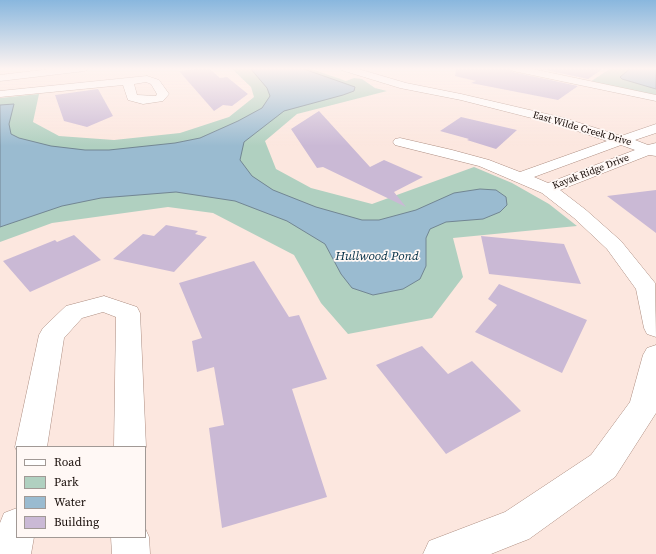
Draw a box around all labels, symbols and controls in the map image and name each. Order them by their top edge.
street label: East Wilde Creek Drive [531,109,633,149]
street label: Kayak Ridge Drive [551,152,631,192]
water label: Hullwood Pond [335,249,419,265]
legend [16,446,146,538]
text: Road [54,454,81,470]
text: Park [54,474,79,490]
text: Water [54,494,86,510]
text: Building [54,514,99,530]

